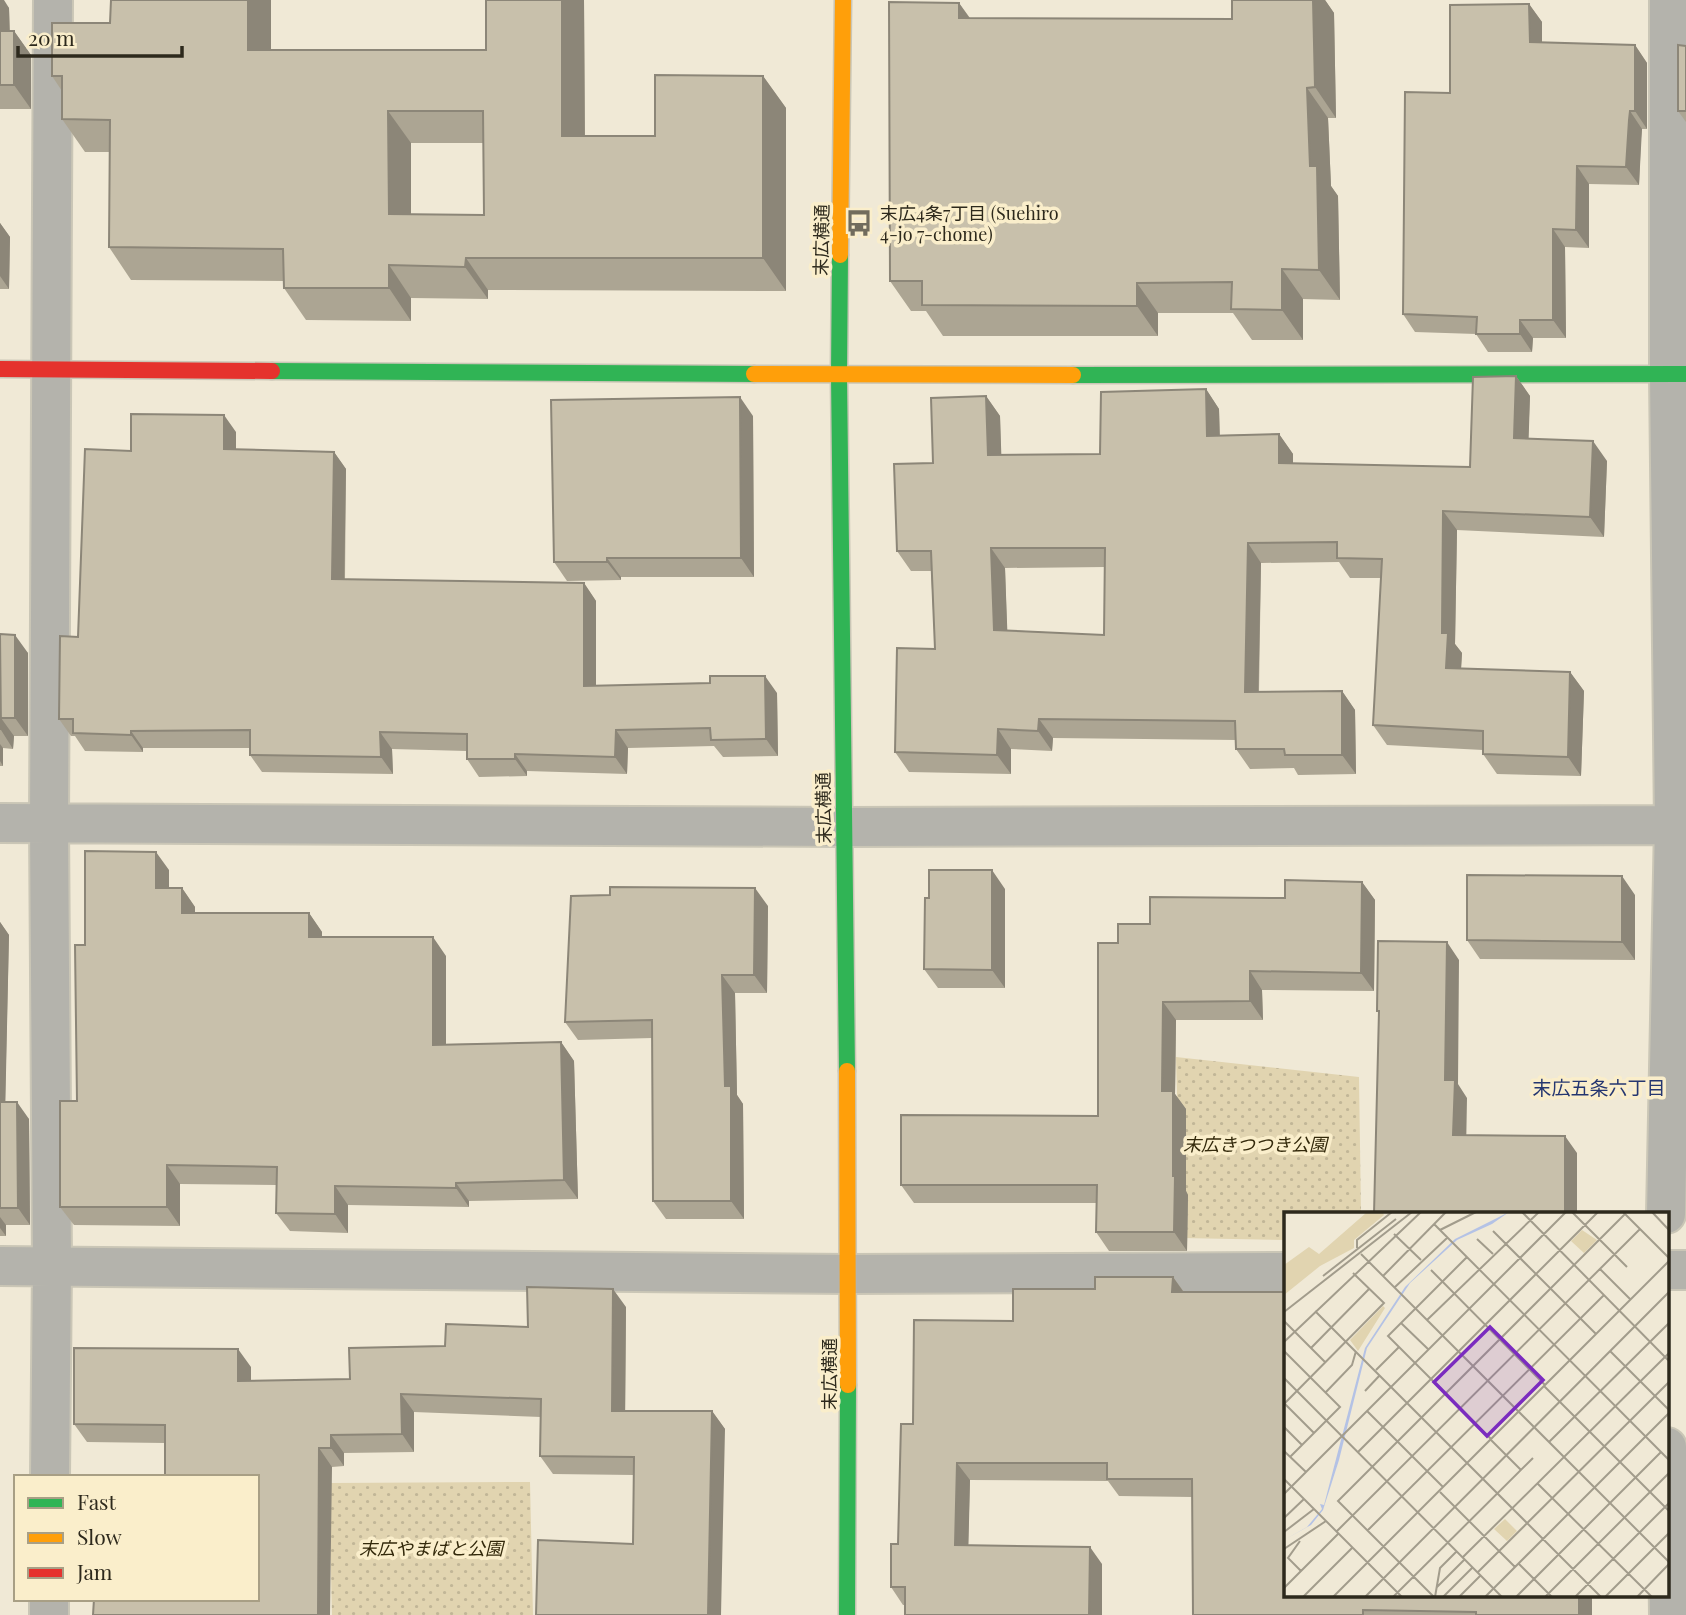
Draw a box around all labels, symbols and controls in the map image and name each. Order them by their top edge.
scale bar [18,14,182,58]
text: 20 m [28,23,75,51]
place label: 末広4条7丁目 (Suehiro 4-jo 7-chome) [880,201,1059,246]
street label: 末広横通 [808,204,834,276]
bus stop icon: 末広4条7丁目 (Suehiro 4-jo 7-chome) [844,208,874,238]
street label: 末広横通 [810,772,836,844]
district label: 末広五条六丁目 [1532,1074,1666,1100]
park label: 末広きつつき公園 [1183,1132,1330,1156]
inset map [1284,1212,1668,1598]
street label: 末広横通 [817,1338,841,1410]
legend [14,1475,259,1601]
text: Fast [77,1487,116,1515]
text: Slow [77,1522,122,1550]
park label: 末広やまばと公園 [359,1536,506,1560]
text: Jam [76,1557,113,1585]

